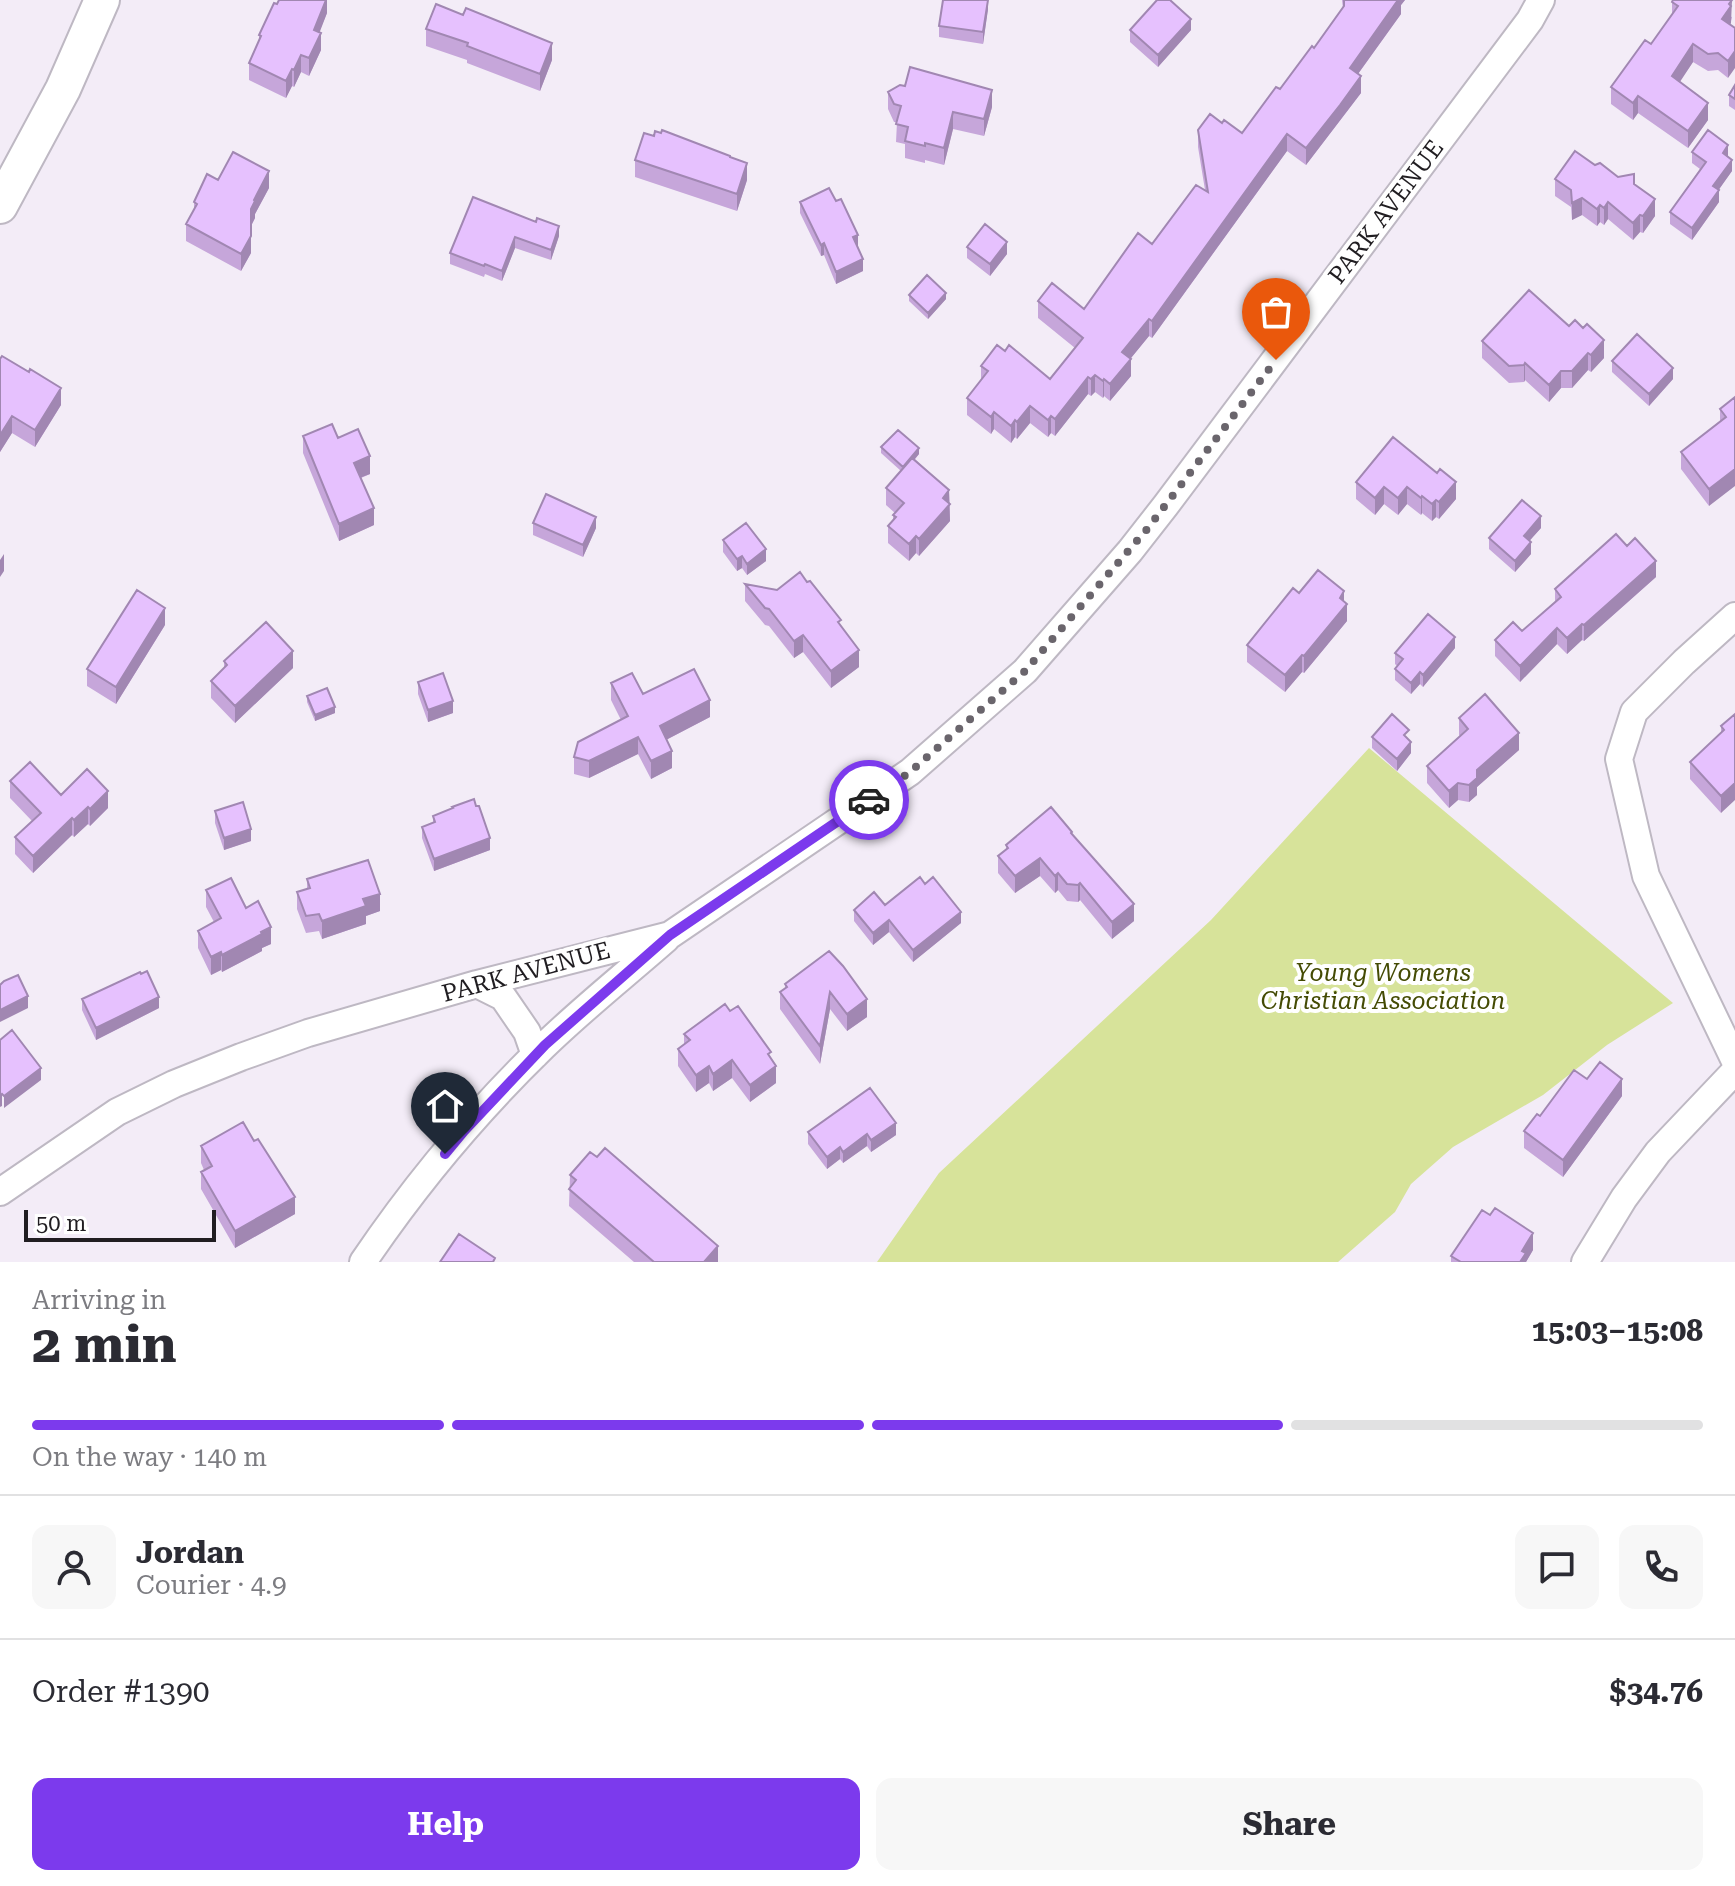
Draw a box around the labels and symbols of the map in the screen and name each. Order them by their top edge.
street label: PARK AVENUE [1323,135,1449,289]
pin [1242,278,1310,360]
courier [829,760,909,840]
street label: PARK AVENUE [439,936,613,1008]
park label: Young Womens Christian Association [1261,959,1505,1015]
pin [411,1072,479,1154]
scale bar [24,1206,216,1242]

